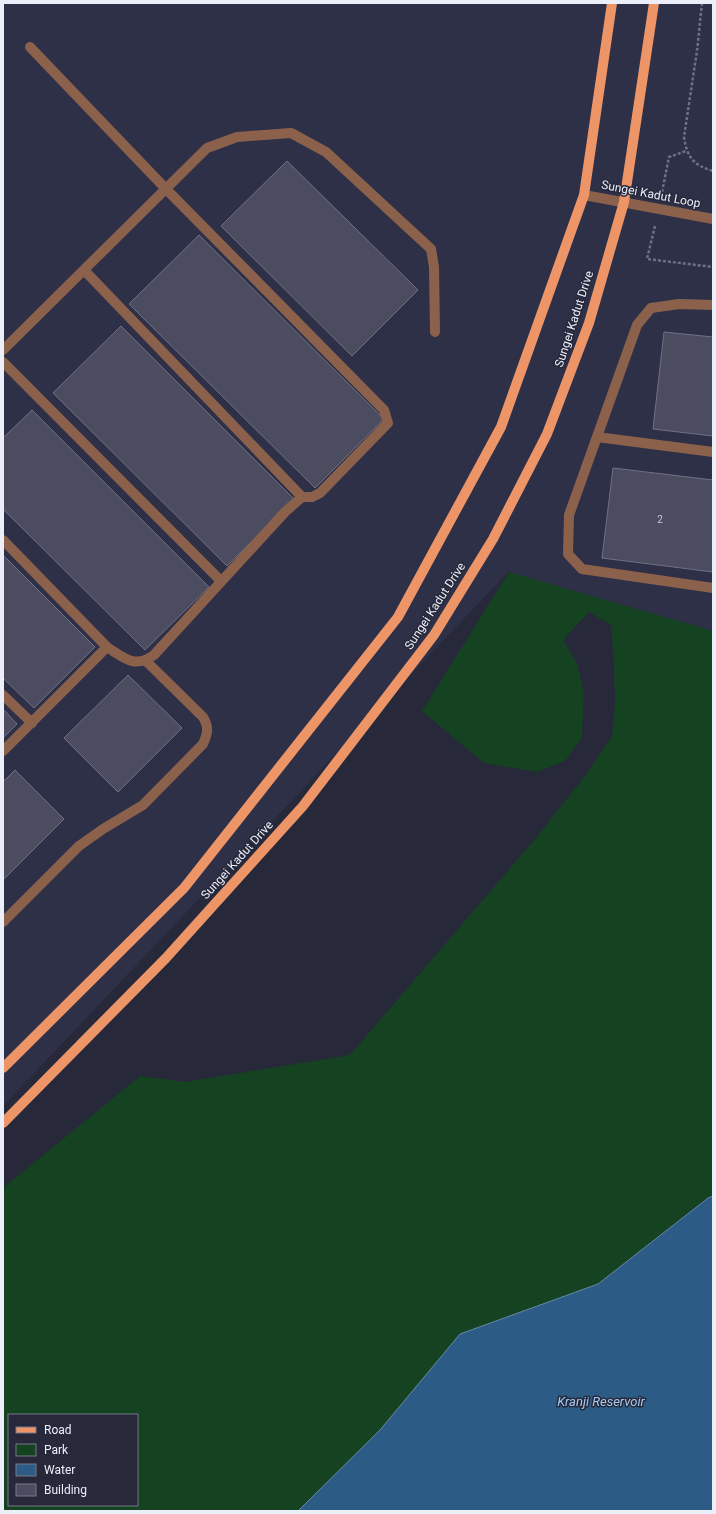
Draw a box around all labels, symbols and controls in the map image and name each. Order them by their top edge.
street label: Sungei Kadut Loop [600,178,702,211]
street label: Sungei Kadut Drive [552,269,596,369]
house number: 2 [657,514,663,525]
street label: Sungei Kadut Drive [402,560,468,652]
street label: Sungei Kadut Drive [198,818,276,902]
water label: Kranji Reservoir [557,1394,646,1409]
legend [8,1414,138,1506]
text: Road [44,1423,72,1437]
text: Park [44,1443,69,1457]
text: Water [44,1463,75,1477]
text: Building [44,1483,87,1497]

